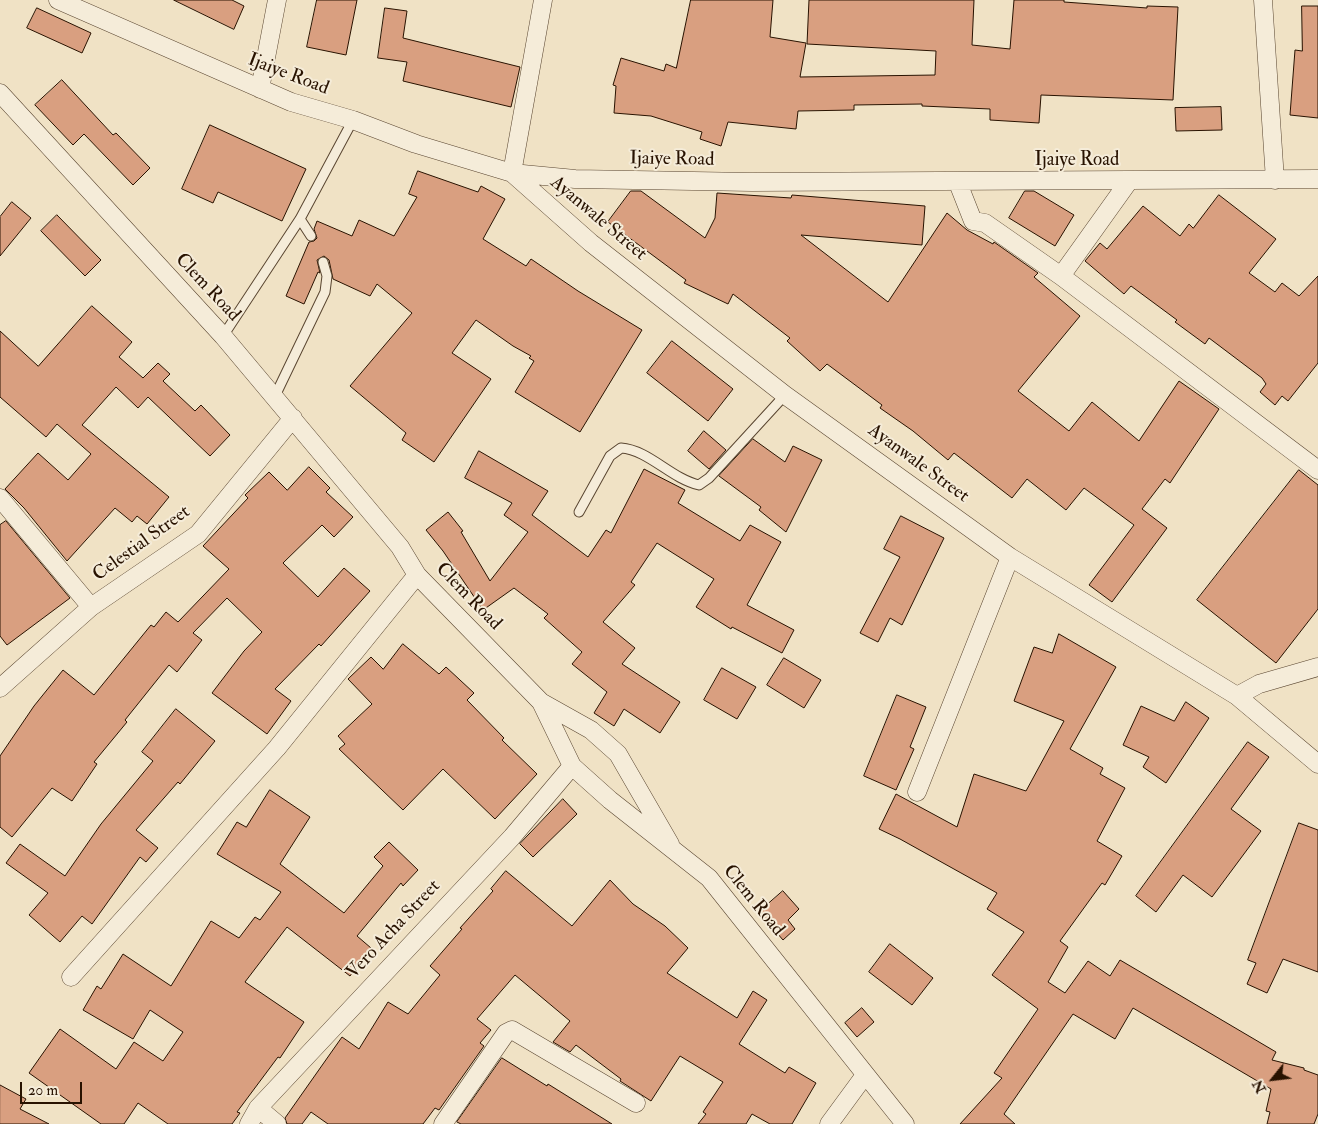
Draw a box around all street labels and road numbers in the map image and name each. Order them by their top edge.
street label: Ijaiye Road [244,49,332,101]
street label: Ijaiye Road [629,148,715,172]
street label: Ijaiye Road [1035,150,1119,172]
street label: Ayanwale Street [545,172,651,266]
street label: Clem Road [170,249,244,327]
street label: Ayanwale Street [863,420,973,508]
street label: Celestial Street [89,501,195,587]
street label: Clem Road [430,558,506,636]
street label: Clem Road [717,861,789,941]
street label: Vero Acha Street [342,876,446,984]

